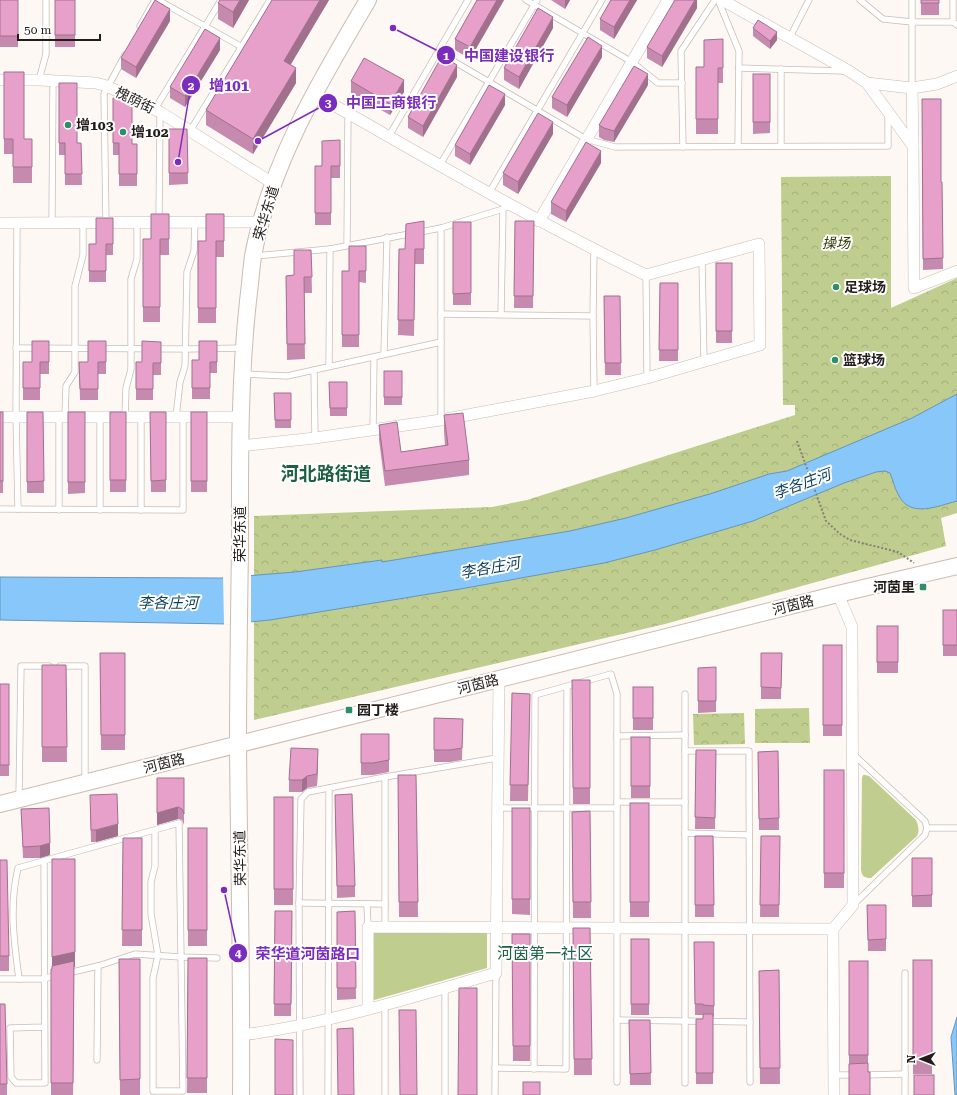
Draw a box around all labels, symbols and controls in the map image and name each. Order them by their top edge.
scale bar [18,16,100,42]
text: 50 m [24,23,51,37]
callout: 中国建设银行 [436,42,562,69]
text: 中国建设银行 [464,47,554,65]
text: 1 [443,49,450,63]
callout: 增101 [181,72,257,99]
text: 增101 [209,77,250,95]
text: 2 [188,79,195,93]
street label: 槐荫街 [113,84,157,116]
callout: 中国工商银行 [318,89,444,116]
text: 中国工商银行 [346,94,436,112]
text: 3 [325,96,332,110]
place label: 增103 [76,117,114,133]
marker: 增103 [63,120,73,130]
place label: 增102 [131,124,169,140]
marker: 增102 [118,127,128,137]
street label: 荣华东道 [250,184,282,242]
park label: 操场 [822,235,851,251]
place label: 足球场 [844,279,886,295]
marker: 足球场 [831,282,841,292]
place label: 篮球场 [843,352,885,368]
marker: 篮球场 [830,355,840,365]
district label: 河北路街道 [281,463,371,484]
water label: 李各庄河 [771,464,836,503]
street label: 荣华东道 [232,506,248,562]
water label: 李各庄河 [459,553,524,582]
place label: 河茵里 [873,579,915,595]
marker: 河茵里 [918,582,928,592]
street label: 河茵路 [771,592,815,618]
water label: 李各庄河 [138,594,201,612]
street label: 河茵路 [456,671,500,697]
place label: 园丁楼 [357,702,399,718]
marker: 园丁楼 [344,705,354,715]
street label: 河茵路 [142,750,186,776]
street label: 荣华东道 [232,830,248,886]
callout: 荣华道河茵路口 [228,940,369,967]
district label: 河茵第一社区 [497,944,593,963]
text: 荣华道河茵路口 [255,945,361,963]
text: 4 [235,946,242,960]
north arrow [901,1039,941,1079]
text: N [905,1054,918,1063]

